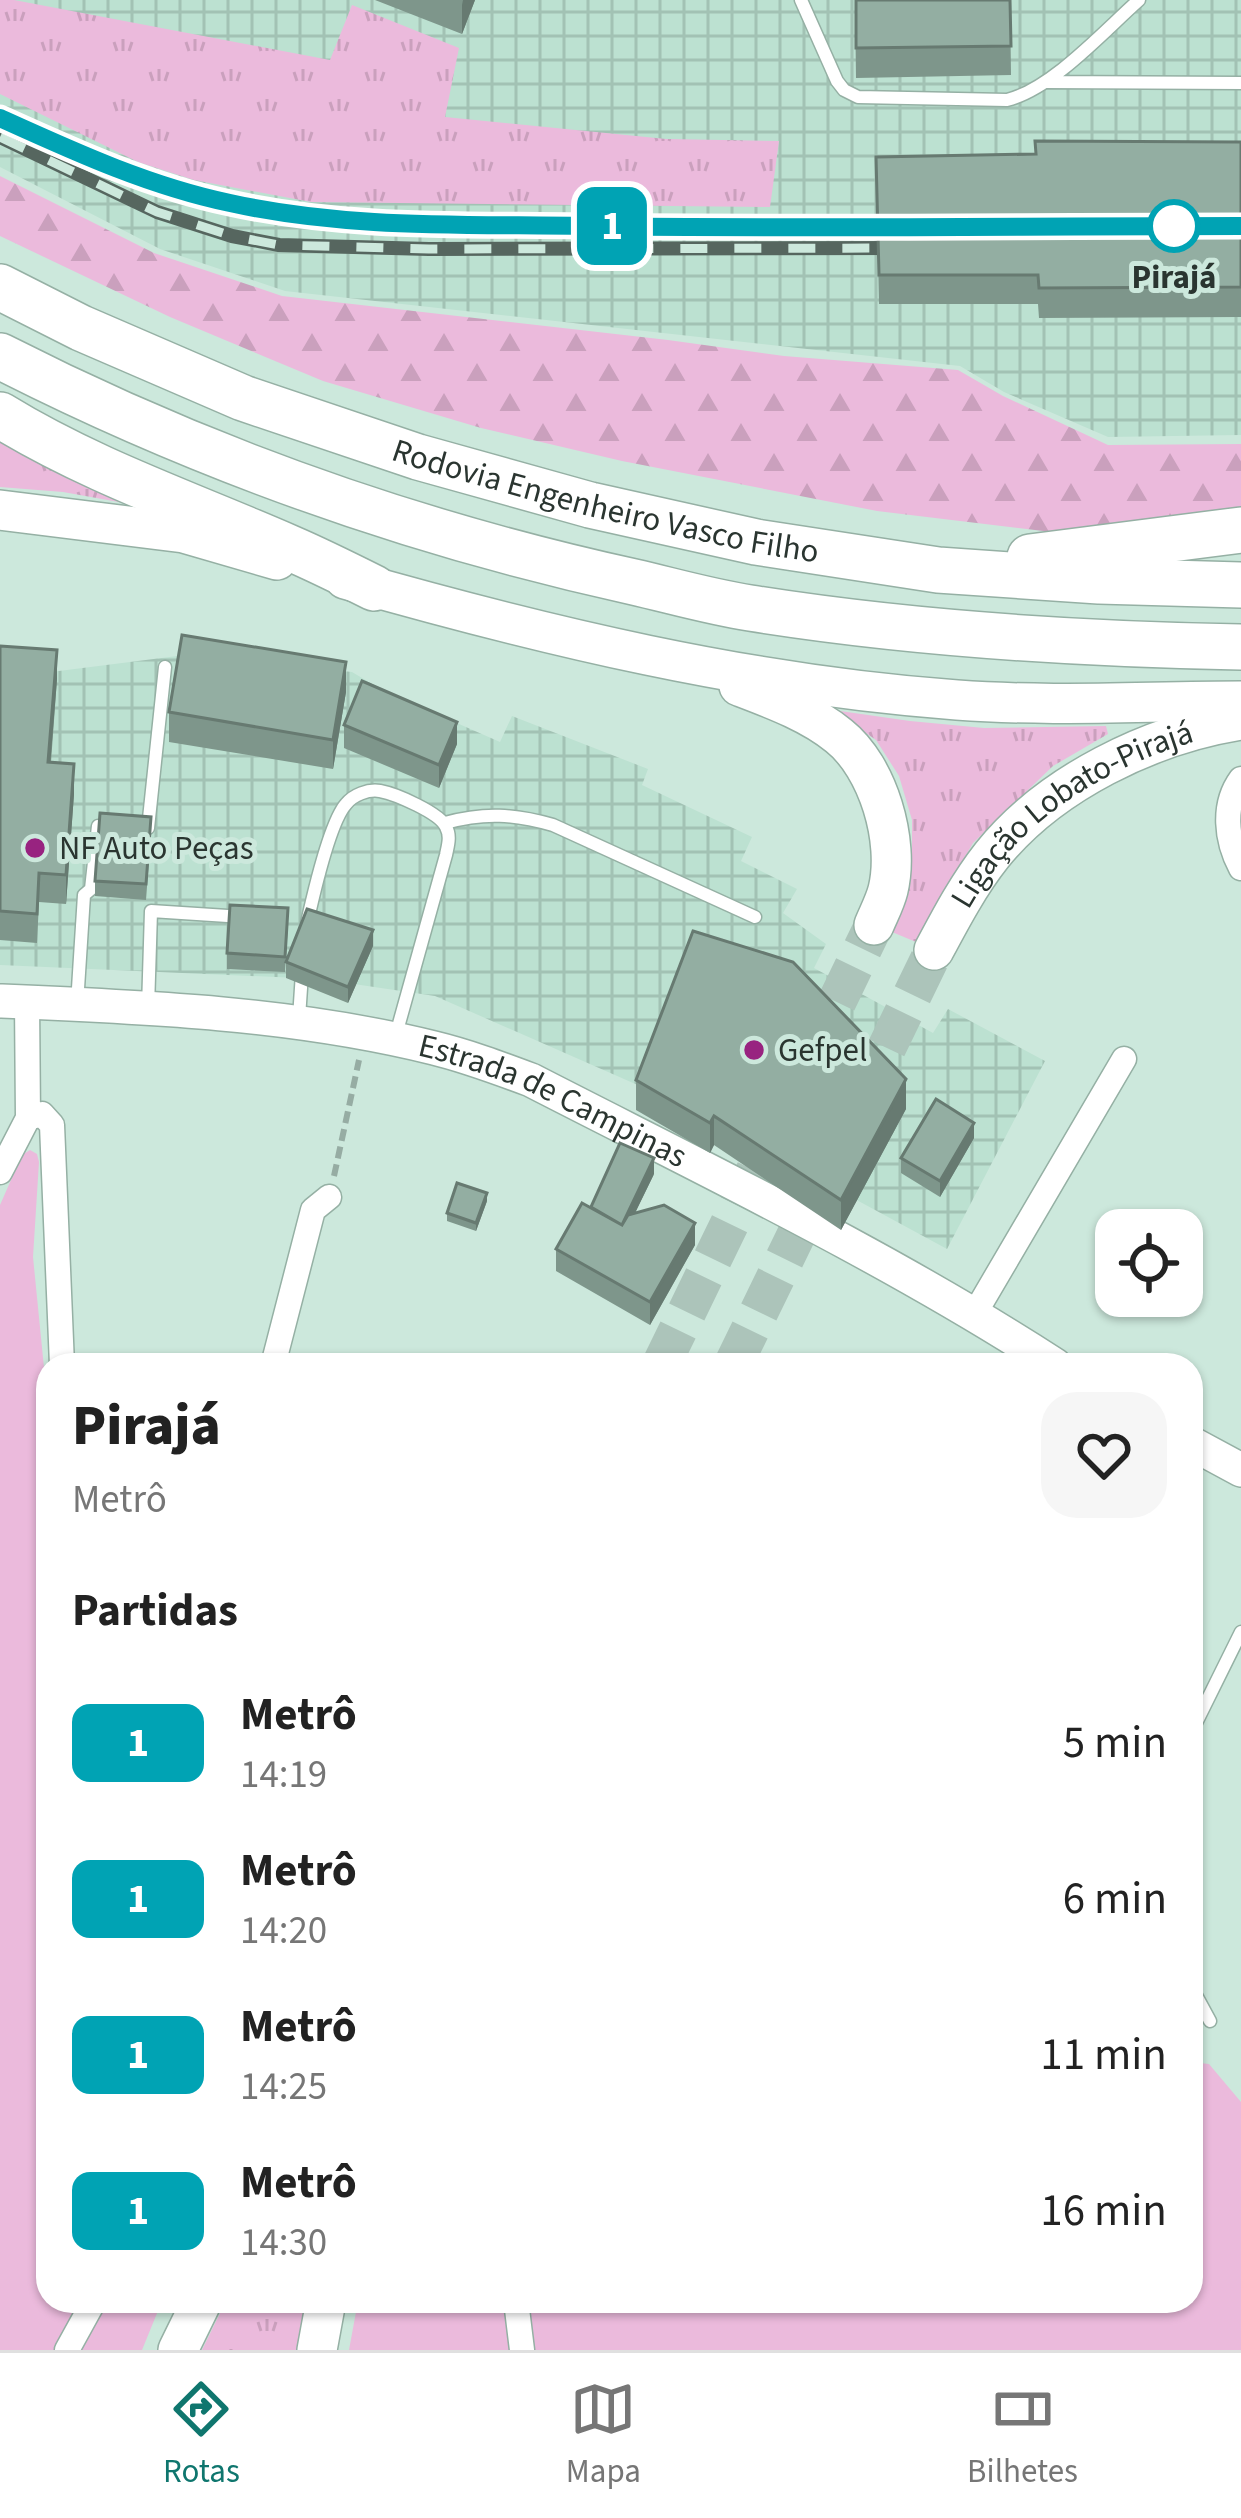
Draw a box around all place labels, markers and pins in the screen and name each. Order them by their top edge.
marker: Pirajá [1149,201,1199,251]
place label: Pirajá [1132,254,1216,301]
place label: NF Auto Peças [59,825,254,872]
marker: NF Auto Peças [22,835,48,861]
place label: Gefpel [778,1027,867,1074]
marker: Gefpel [741,1037,767,1063]

